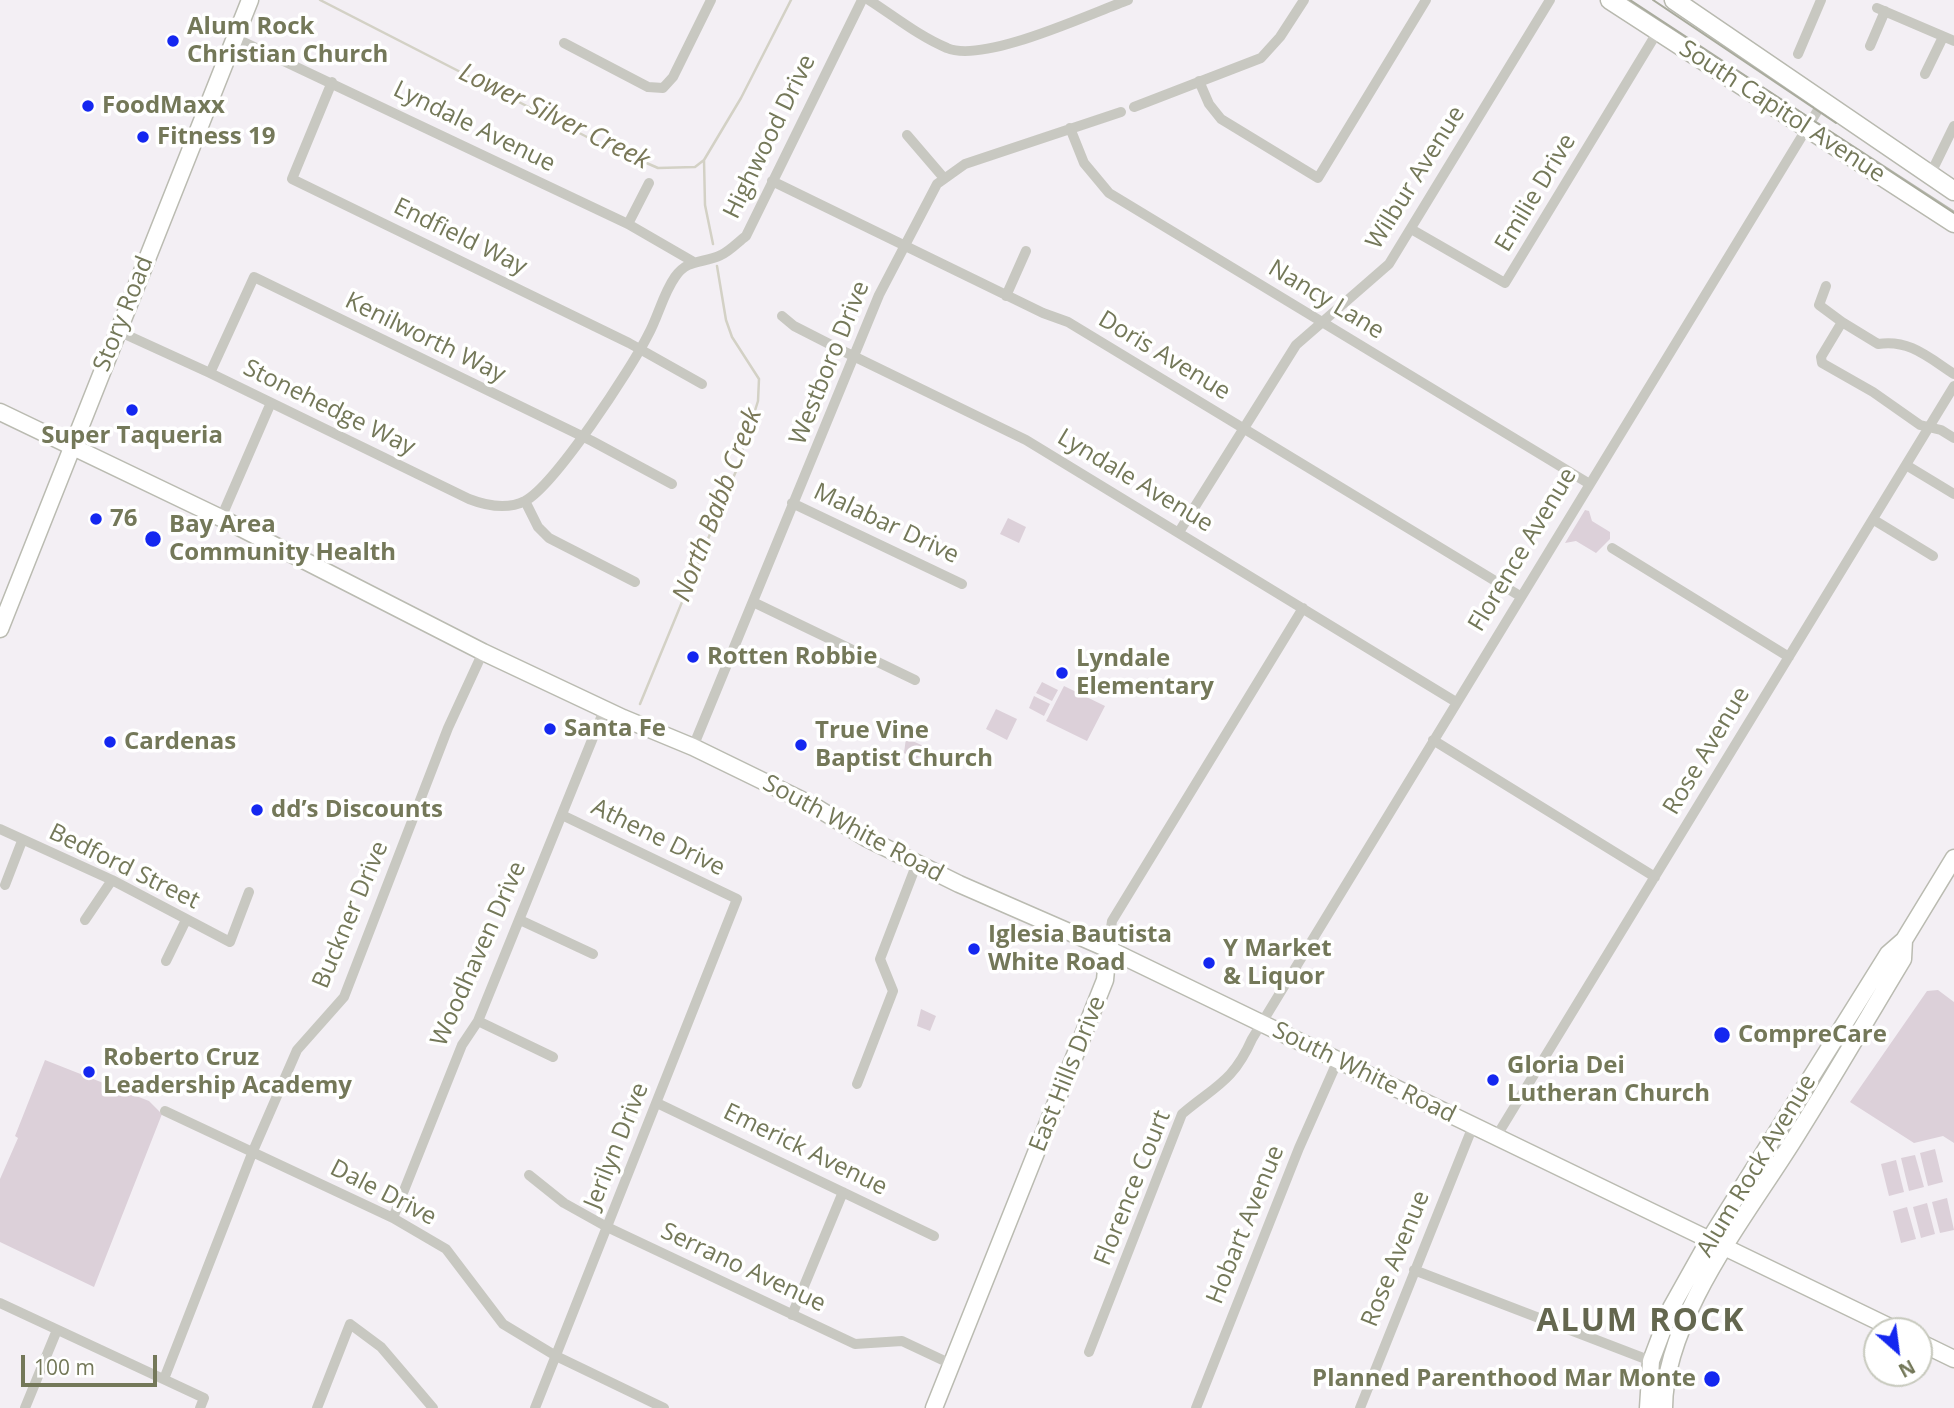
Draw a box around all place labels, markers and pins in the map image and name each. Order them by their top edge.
place label: Alum Rock Christian Church [187,13,388,69]
marker: Alum Rock Christian Church [165,33,181,49]
place label: FoodMaxx [102,92,225,120]
marker: FoodMaxx [80,98,96,114]
place label: Fitness 19 [157,123,275,151]
marker: Fitness 19 [135,129,151,145]
marker: Super Taqueria [124,402,140,418]
place label: Super Taqueria [41,422,223,450]
place label: 76 [110,505,137,533]
marker: 76 [88,511,104,527]
place label: Bay Area Community Health [169,511,396,567]
marker: Bay Area Community Health [143,529,163,549]
place label: Rotten Robbie [707,643,877,671]
place label: Lyndale Elementary [1076,645,1214,701]
marker: Rotten Robbie [685,649,701,665]
marker: Lyndale Elementary [1054,665,1070,681]
place label: Santa Fe [564,715,666,743]
place label: True Vine Baptist Church [815,717,993,773]
marker: Santa Fe [542,721,558,737]
place label: Cardenas [124,728,236,756]
marker: Cardenas [102,734,118,750]
marker: True Vine Baptist Church [793,737,809,753]
place label: dd’s Discounts [271,796,443,824]
marker: dd’s Discounts [249,802,265,818]
place label: Iglesia Bautista White Road [988,921,1172,977]
place label: Y Market & Liquor [1223,935,1332,991]
marker: Iglesia Bautista White Road [966,941,982,957]
marker: Y Market & Liquor [1201,955,1217,971]
place label: CompreCare [1738,1021,1887,1049]
marker: CompreCare [1712,1025,1732,1045]
place label: Roberto Cruz Leadership Academy [103,1044,352,1100]
place label: Gloria Dei Lutheran Church [1507,1052,1710,1108]
marker: Roberto Cruz Leadership Academy [81,1064,97,1080]
marker: Gloria Dei Lutheran Church [1485,1072,1501,1088]
place label: Planned Parenthood Mar Monte [1312,1365,1696,1393]
marker: Planned Parenthood Mar Monte [1702,1369,1722,1389]

